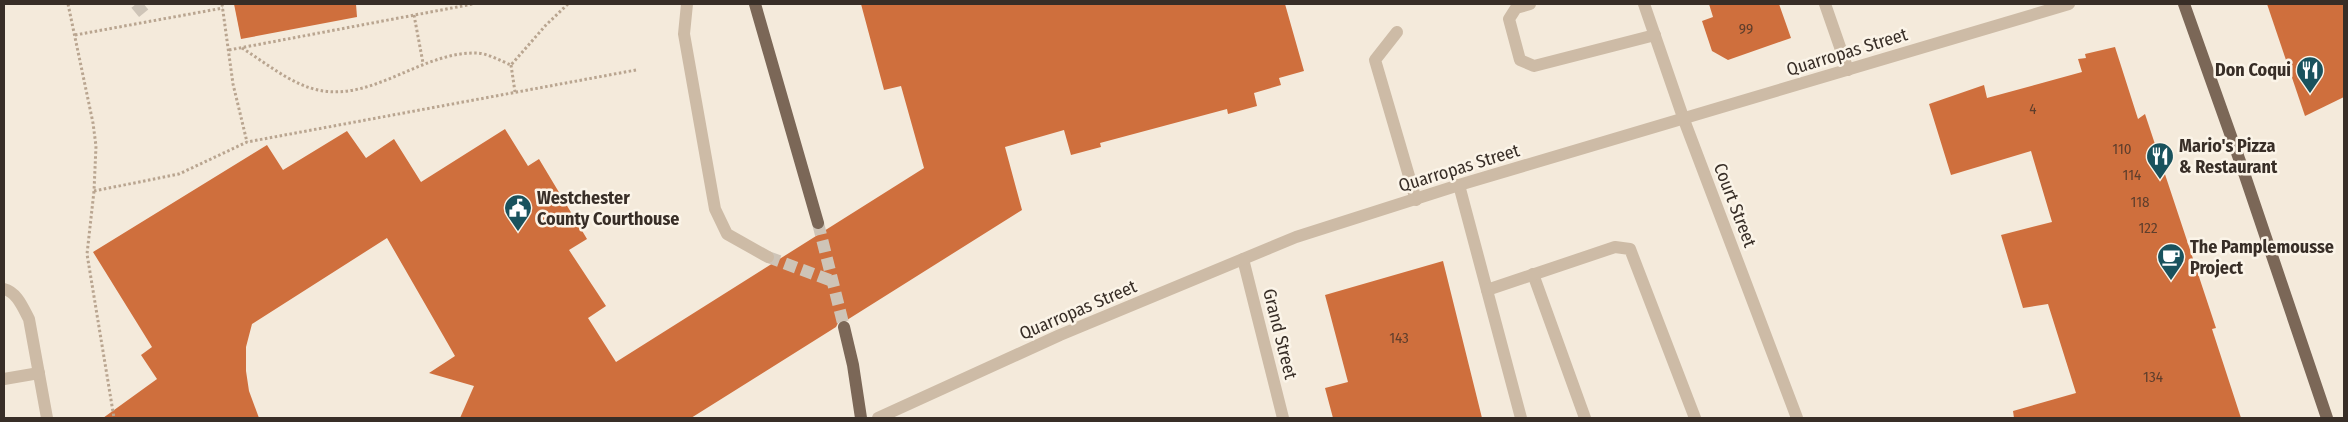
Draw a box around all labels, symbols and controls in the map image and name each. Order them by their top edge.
house number: 99 [1739,20,1753,38]
street label: Quarropas Street [1784,23,1910,81]
restaurant icon: Don Coqui [2295,55,2325,94]
place label: Don Coqui [2215,59,2291,81]
house number: 4 [2029,100,2037,118]
place label: Mario's Pizza & Restaurant [2179,135,2278,178]
street label: Quarropas Street [1396,139,1522,197]
house number: 110 [2112,140,2132,158]
restaurant icon: Mario's Pizza & Restaurant [2145,141,2175,180]
street label: Court Street [1709,160,1761,250]
house number: 114 [2123,166,2141,184]
place label: Westchester County Courthouse [537,187,679,230]
public building icon: Westchester County Courthouse [503,193,533,232]
house number: 118 [2131,193,2150,211]
house number: 122 [2138,219,2158,237]
place label: The Pamplemousse Project [2190,236,2334,279]
cafe icon: The Pamplemousse Project [2156,242,2186,281]
street label: Quarropas Street [1016,275,1140,345]
street label: Grand Street [1258,286,1302,382]
house number: 143 [1389,329,1409,347]
house number: 134 [2143,368,2163,386]

